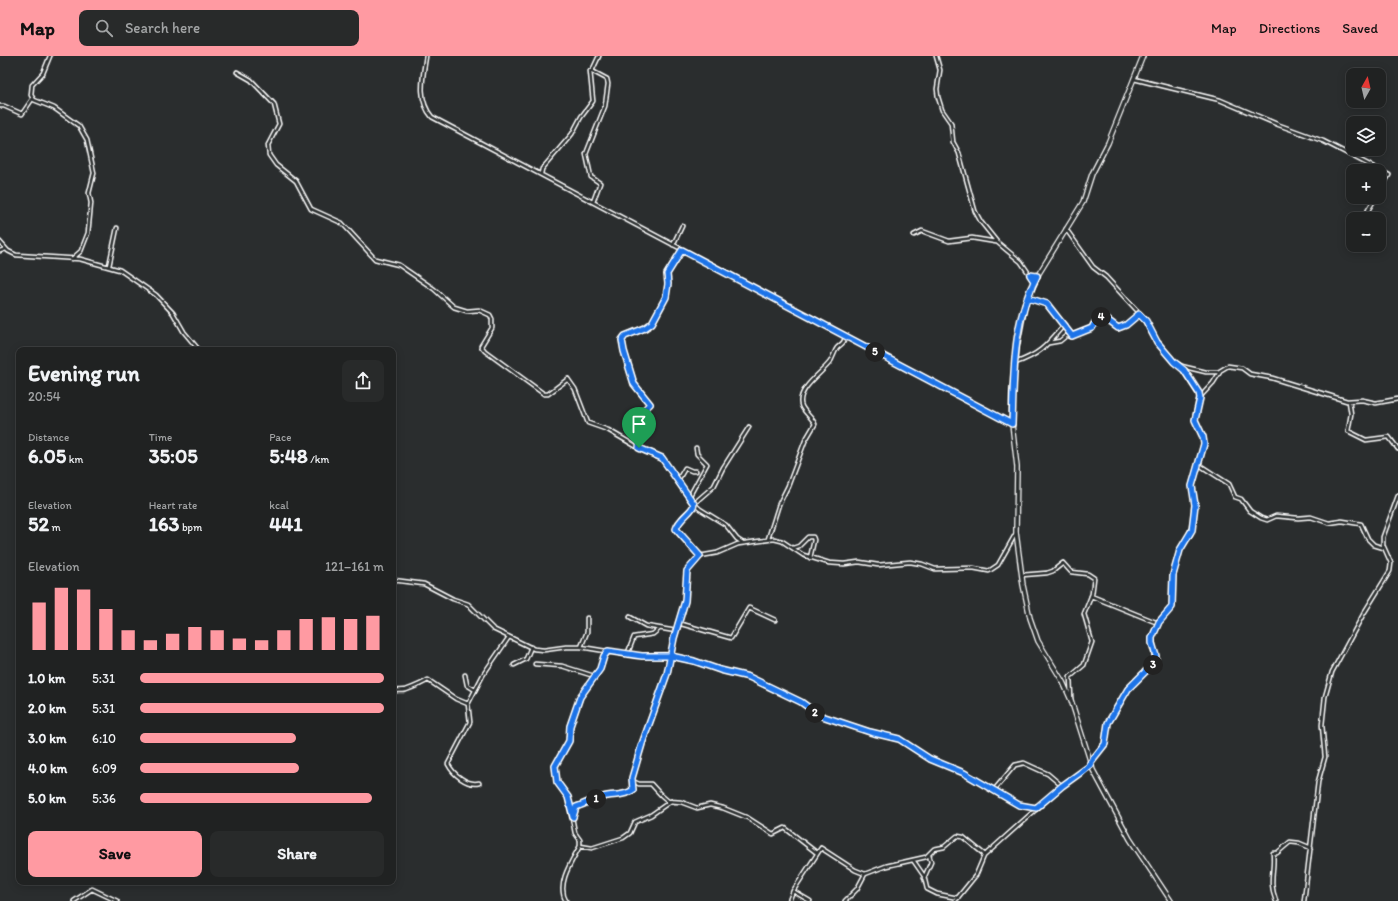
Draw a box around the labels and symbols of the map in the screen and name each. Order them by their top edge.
north arrow [1346,68,1386,108]
pin: 4 [1091,307,1111,327]
pin: 5 [865,342,885,362]
pin [622,407,656,448]
pin: 3 [1143,655,1163,675]
pin: 2 [805,703,825,723]
pin: 1 [586,789,606,809]

